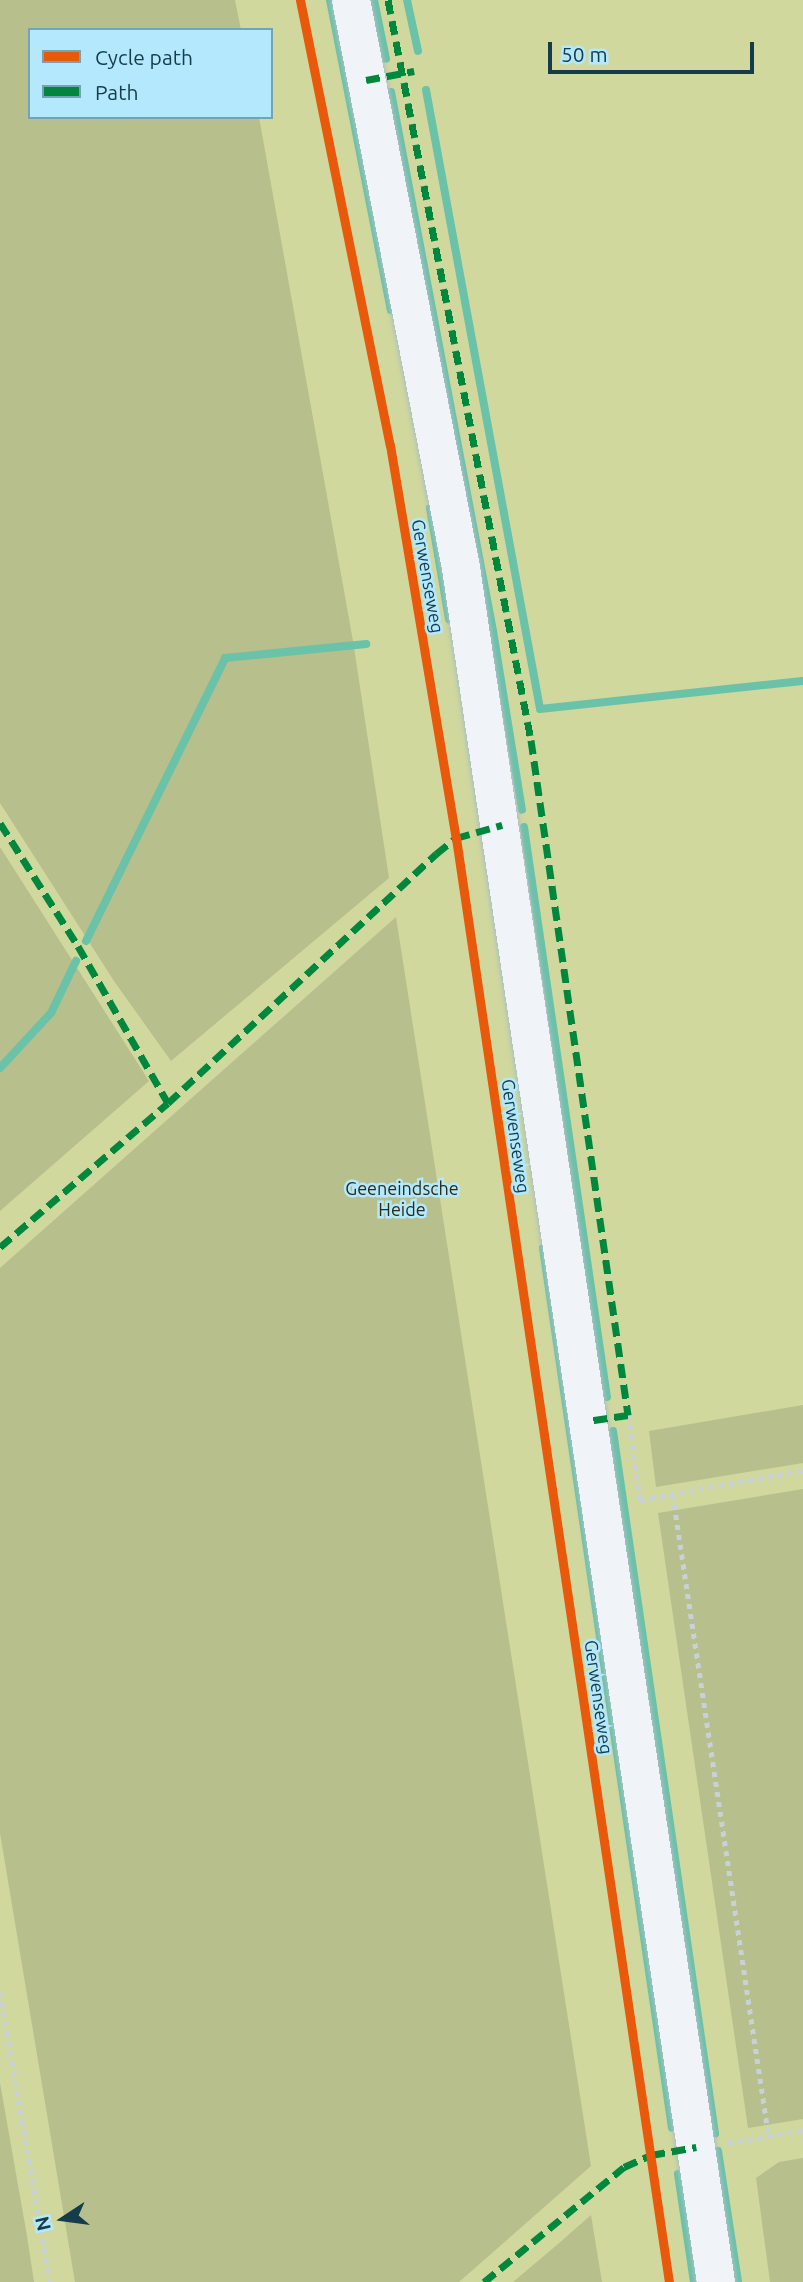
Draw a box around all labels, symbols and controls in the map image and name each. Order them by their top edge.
legend [28,28,273,119]
scale bar [551,28,758,72]
text: 50 m [561,42,608,66]
text: Cycle path [95,45,193,69]
text: Path [95,80,138,104]
street label: Gerwenseweg [407,517,449,635]
street label: Gerwenseweg [497,1077,535,1195]
park label: Geeneindsche Heide [345,1178,459,1220]
street label: Gerwenseweg [580,1638,618,1756]
north arrow [28,2184,98,2254]
text: N [30,2214,55,2233]

